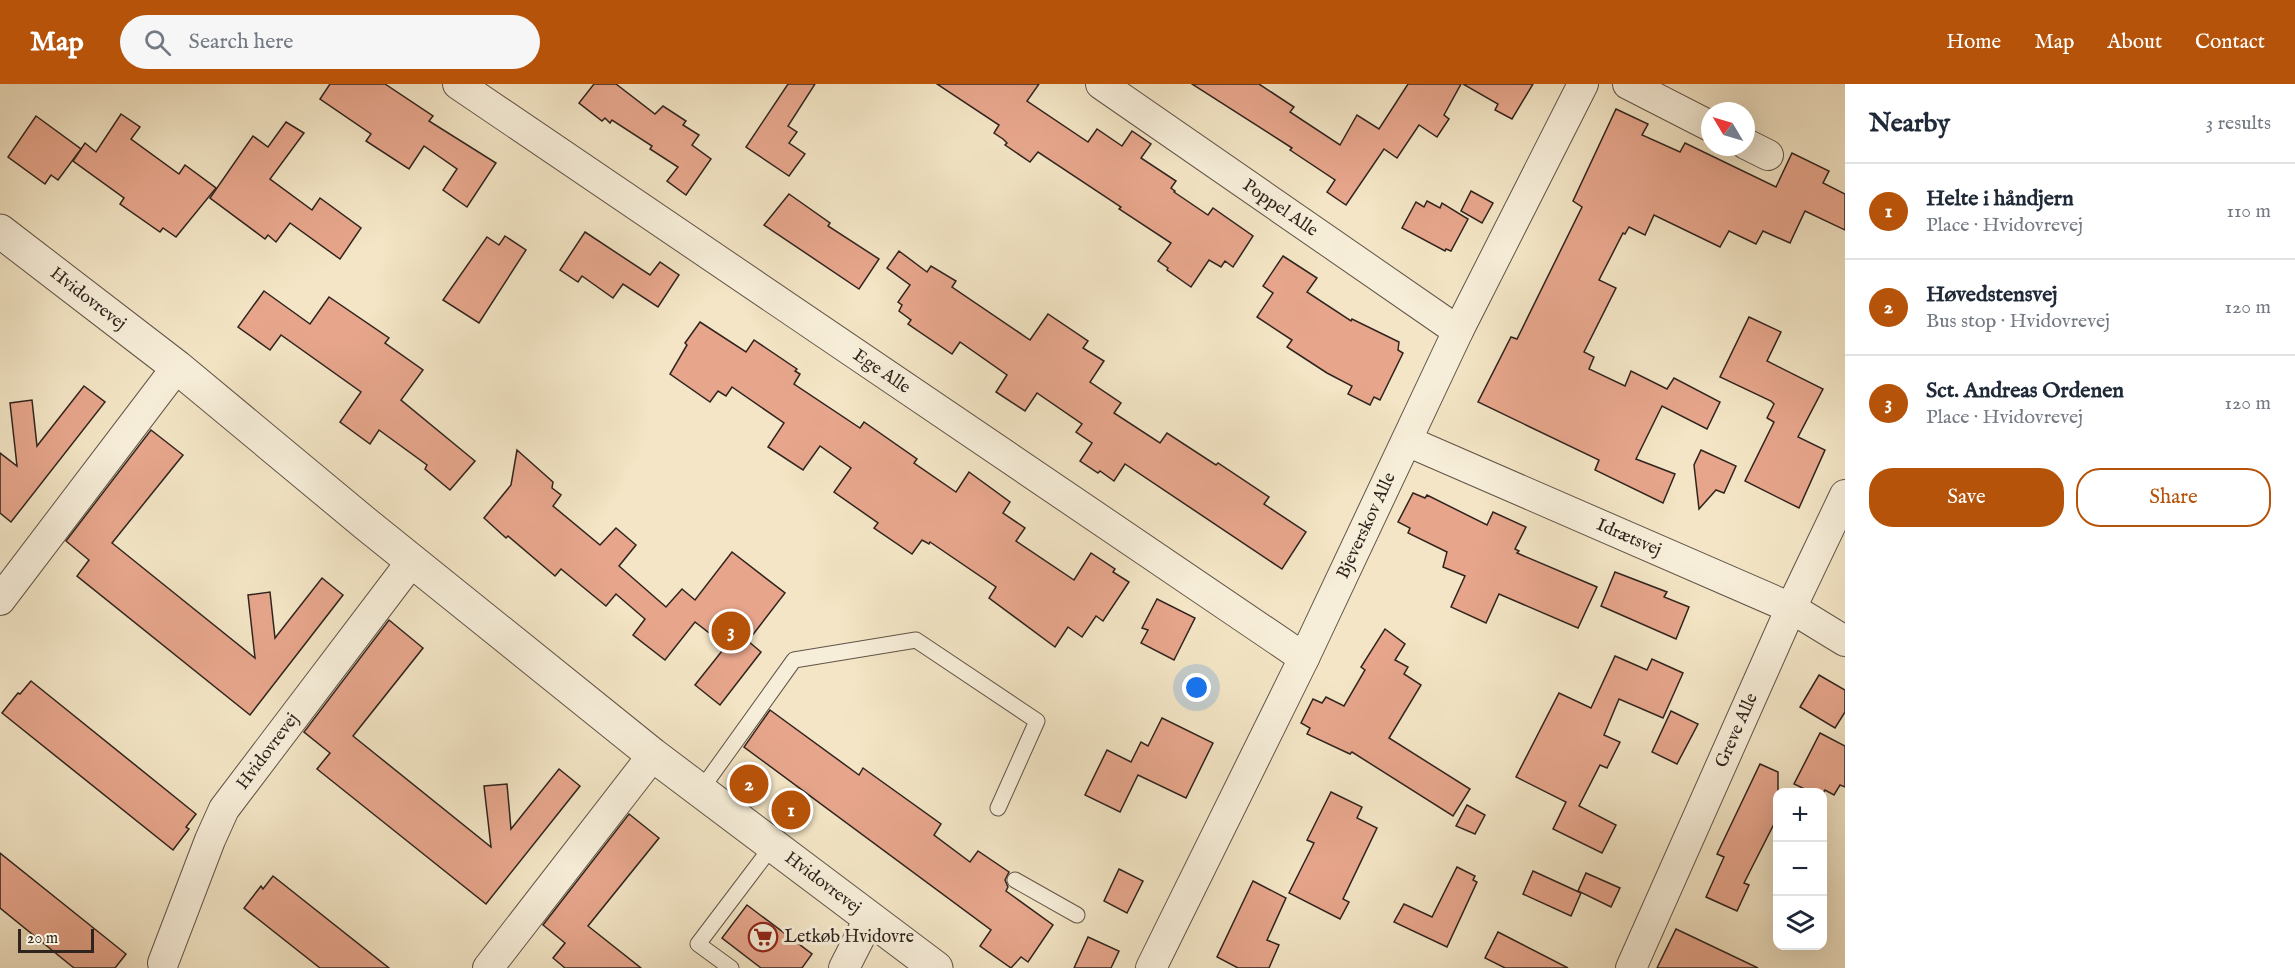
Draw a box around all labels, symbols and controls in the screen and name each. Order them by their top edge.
search box [120,15,540,69]
text: Map [30,25,84,60]
icon: search [141,26,174,59]
text: Search here [189,28,293,56]
text: Home [1946,29,2001,56]
text: Map [2034,29,2074,56]
text: About [2107,29,2162,56]
text: Contact [2195,29,2265,56]
north arrow [1701,102,1755,156]
text: Nearby [1869,107,1950,140]
text: 3 results [2206,111,2271,136]
street label: Poppel Alle [1238,174,1322,242]
text: Helte i håndjern [1926,185,2074,213]
text: 1 [1885,199,1892,224]
text: 110 m [2227,199,2271,224]
text: Place · Hvidovrevej [1926,213,2083,238]
street label: Hvidovrevej [45,262,131,335]
text: Høvedstensvej [1926,281,2057,309]
text: 2 [1884,295,1893,320]
text: 120 m [2225,295,2271,320]
text: Bus stop · Hvidovrevej [1926,309,2110,334]
street label: Ege Alle [848,344,915,399]
text: Sct. Andreas Ordenen [1926,377,2124,405]
text: 3 [1885,391,1892,416]
text: 120 m [2225,391,2271,416]
text: Place · Hvidovrevej [1926,405,2083,430]
button: Save [1869,468,2064,527]
button: Share [2076,468,2271,527]
street label: Bjeverskov Alle [1331,469,1401,582]
street label: Idrætsvej [1593,513,1665,562]
pin: 3 [712,608,750,654]
your location [1182,673,1211,702]
street label: Greve Alle [1710,689,1763,771]
street label: Hvidovrevej [231,708,304,794]
pin: 2 [730,762,768,806]
pin: 1 [772,788,810,832]
map controls [1773,788,1827,950]
button: + [1773,788,1827,842]
button: − [1773,842,1827,896]
street label: Hvidovrevej [780,847,866,919]
button: layers [1773,896,1827,950]
supermarket icon: Letkøb Hvidovre [747,921,779,953]
scale bar [18,926,94,954]
place label: Letkøb Hvidovre [784,926,914,949]
text: 20 m [27,929,58,949]

